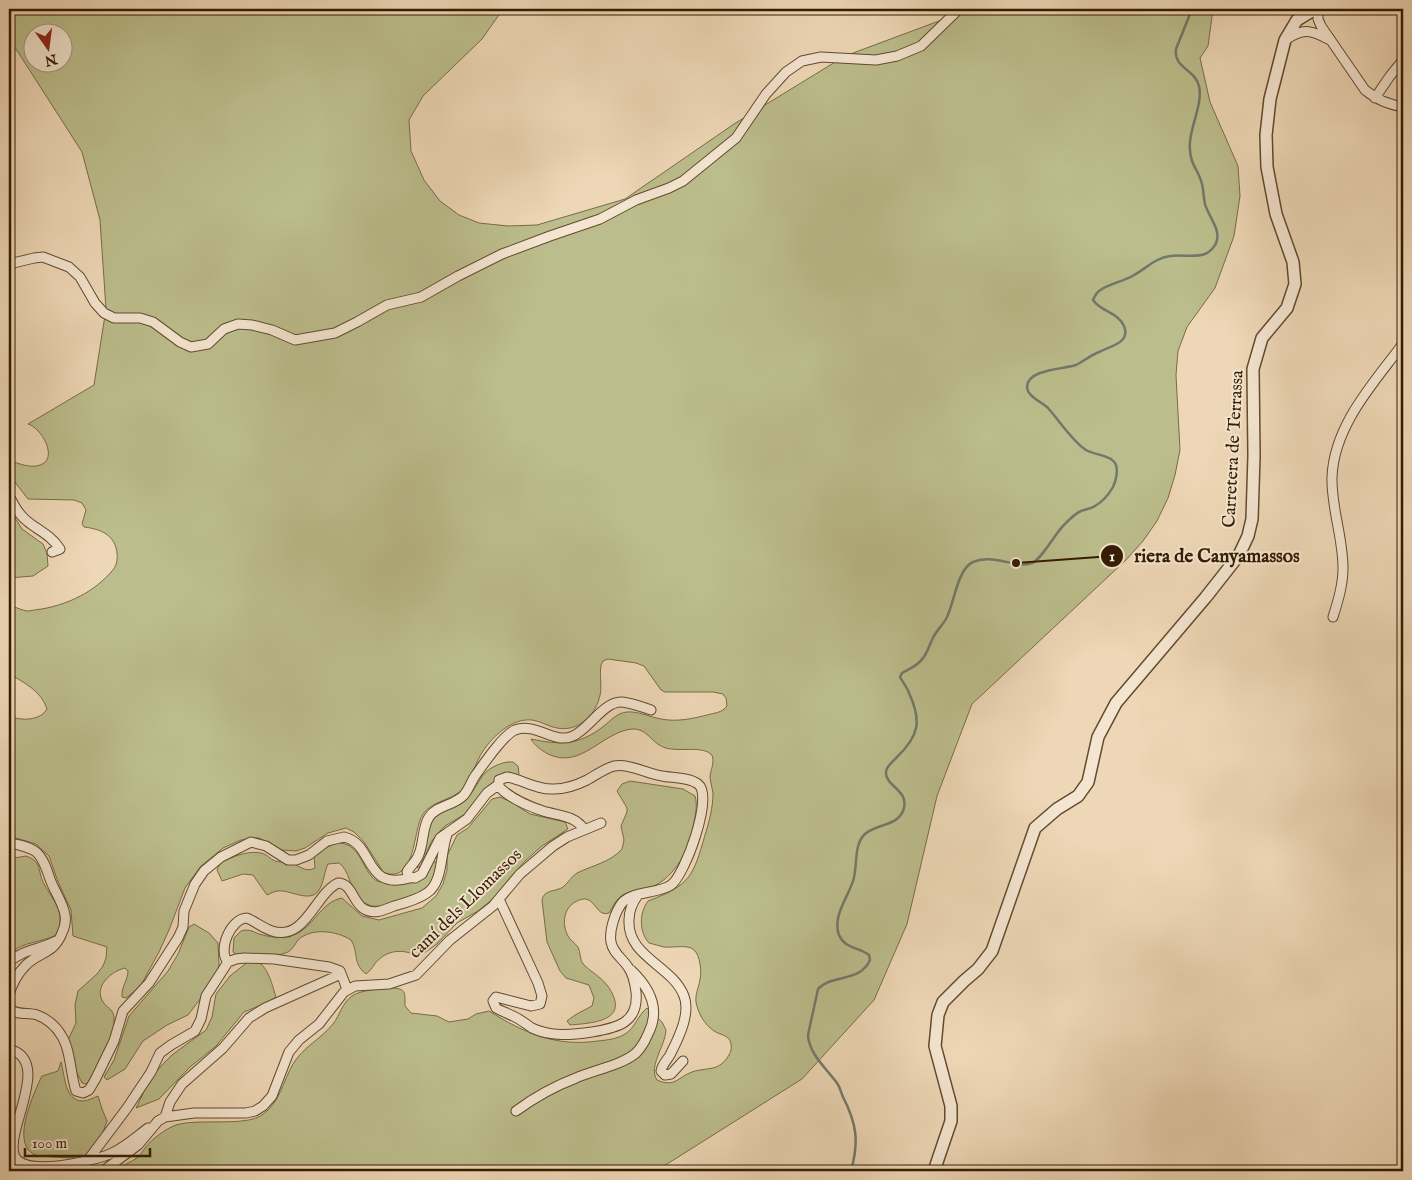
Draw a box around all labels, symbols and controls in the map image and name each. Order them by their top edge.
north arrow [22,22,72,72]
text: N [43,49,60,70]
street label: Carretera de Terrassa [1218,369,1250,528]
callout: riera de Canyamassos [1100,539,1310,573]
text: riera de Canyamassos [1134,545,1300,569]
text: 1 [1109,547,1115,566]
street label: camí dels Llomassos [404,844,528,964]
scale bar [25,1125,150,1157]
text: 100 m [32,1134,68,1153]

